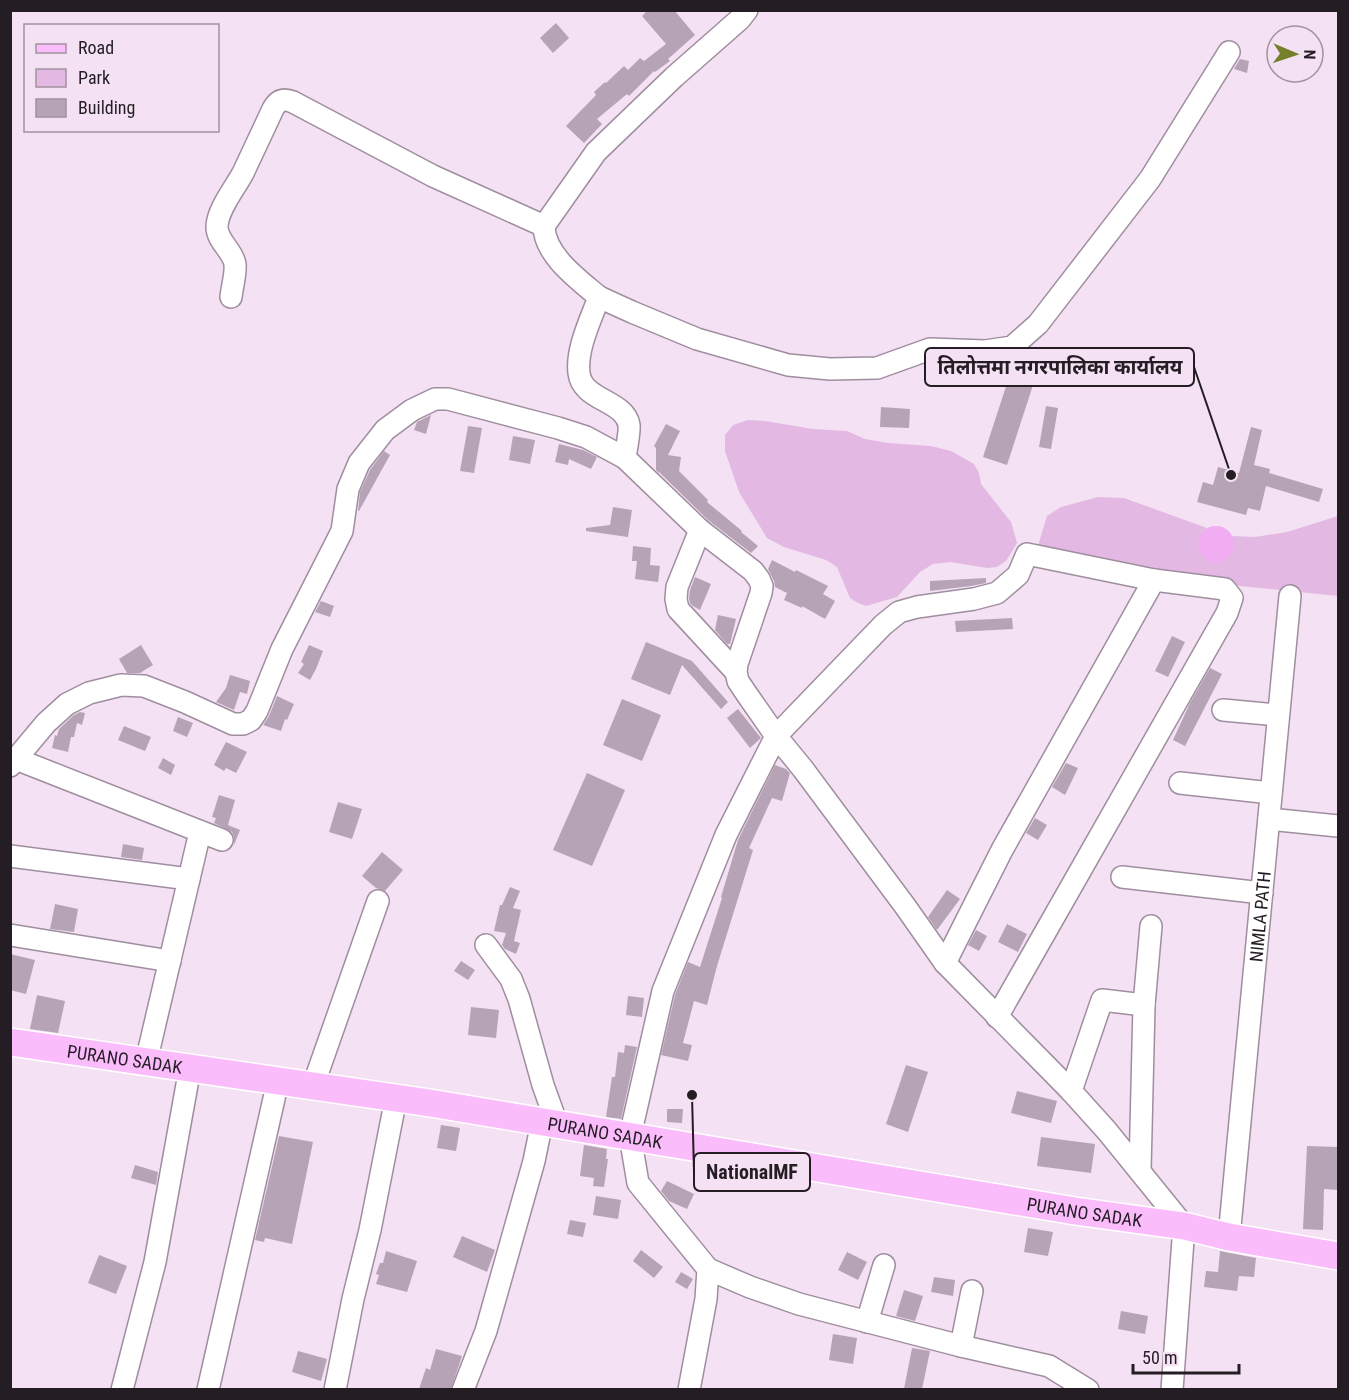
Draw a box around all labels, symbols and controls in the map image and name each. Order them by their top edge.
legend [24,24,219,132]
north arrow [1265,24,1325,84]
text: Road [78,37,114,58]
text: N [1300,49,1319,60]
text: Park [78,67,110,88]
text: Building [78,97,135,118]
callout: तिलोत्तमा नगरपालिका कार्यालय [925,348,1194,386]
text: तिलोत्तमा नगरपालिका कार्यालय [937,355,1183,379]
street label: NIMLA PATH [1245,870,1274,963]
street label: PURANO SADAK [66,1040,184,1077]
street label: PURANO SADAK [546,1112,664,1152]
callout: NationalMF [694,1153,810,1191]
text: NationalMF [706,1160,798,1184]
street label: PURANO SADAK [1025,1193,1144,1231]
scale bar [1133,1337,1240,1375]
text: 50 m [1142,1347,1177,1368]

